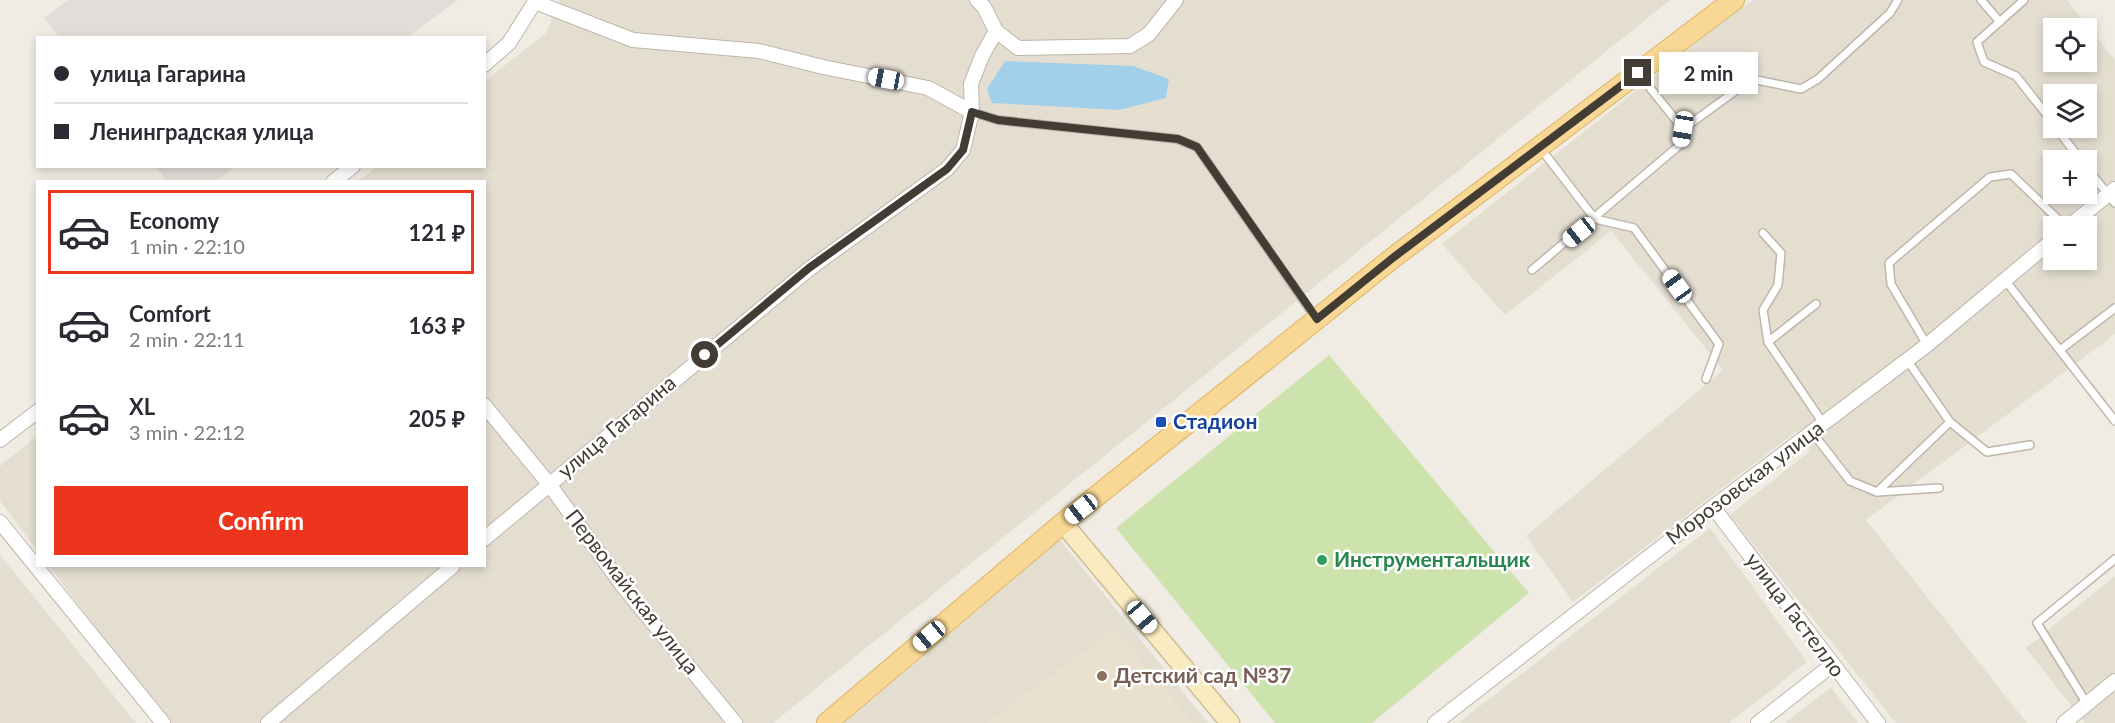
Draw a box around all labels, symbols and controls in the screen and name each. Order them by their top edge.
map controls [2043,18,2097,270]
button: locate [2043,18,2097,72]
callout: 2 min [1659,52,1758,94]
route end [1624,59,1651,86]
text: улица Гагарина [90,60,246,87]
text: 2 min [1684,61,1733,85]
car [867,67,905,91]
button: layers [2043,84,2097,138]
car [1671,110,1695,148]
text: Ленинградская улица [90,118,314,145]
button: + [2043,150,2097,204]
icon: car [57,205,111,259]
text: Economy [129,207,219,234]
car [1559,214,1599,250]
button: − [2043,216,2097,270]
text: 121 ₽ [409,219,465,246]
text: 1 min · 22:10 [129,234,245,258]
car [1659,266,1695,306]
icon: car [57,298,111,352]
text: Comfort [129,300,211,327]
text: 163 ₽ [409,312,465,339]
text: 2 min · 22:11 [129,327,245,351]
route start [691,341,718,368]
street label: улица Гагарина [552,369,680,482]
icon: car [57,391,111,445]
text: XL [129,393,155,420]
text: 205 ₽ [409,405,465,432]
place label: Стадион [1173,408,1257,433]
street label: Морозовская улица [1660,414,1828,549]
marker: Стадион [1154,415,1168,429]
text: 3 min · 22:12 [129,420,245,444]
button: Confirm [54,486,468,555]
car [1061,491,1101,527]
street label: Первомайская улица [561,504,705,678]
place label: Инструментальщик [1334,546,1531,571]
street label: улица Гастелло [1741,547,1851,681]
marker: Инструментальщик [1315,553,1329,567]
car [1124,597,1160,637]
car [909,618,949,654]
place label: Детский сад №37 [1114,662,1291,687]
marker: Детский сад №37 [1095,669,1109,683]

